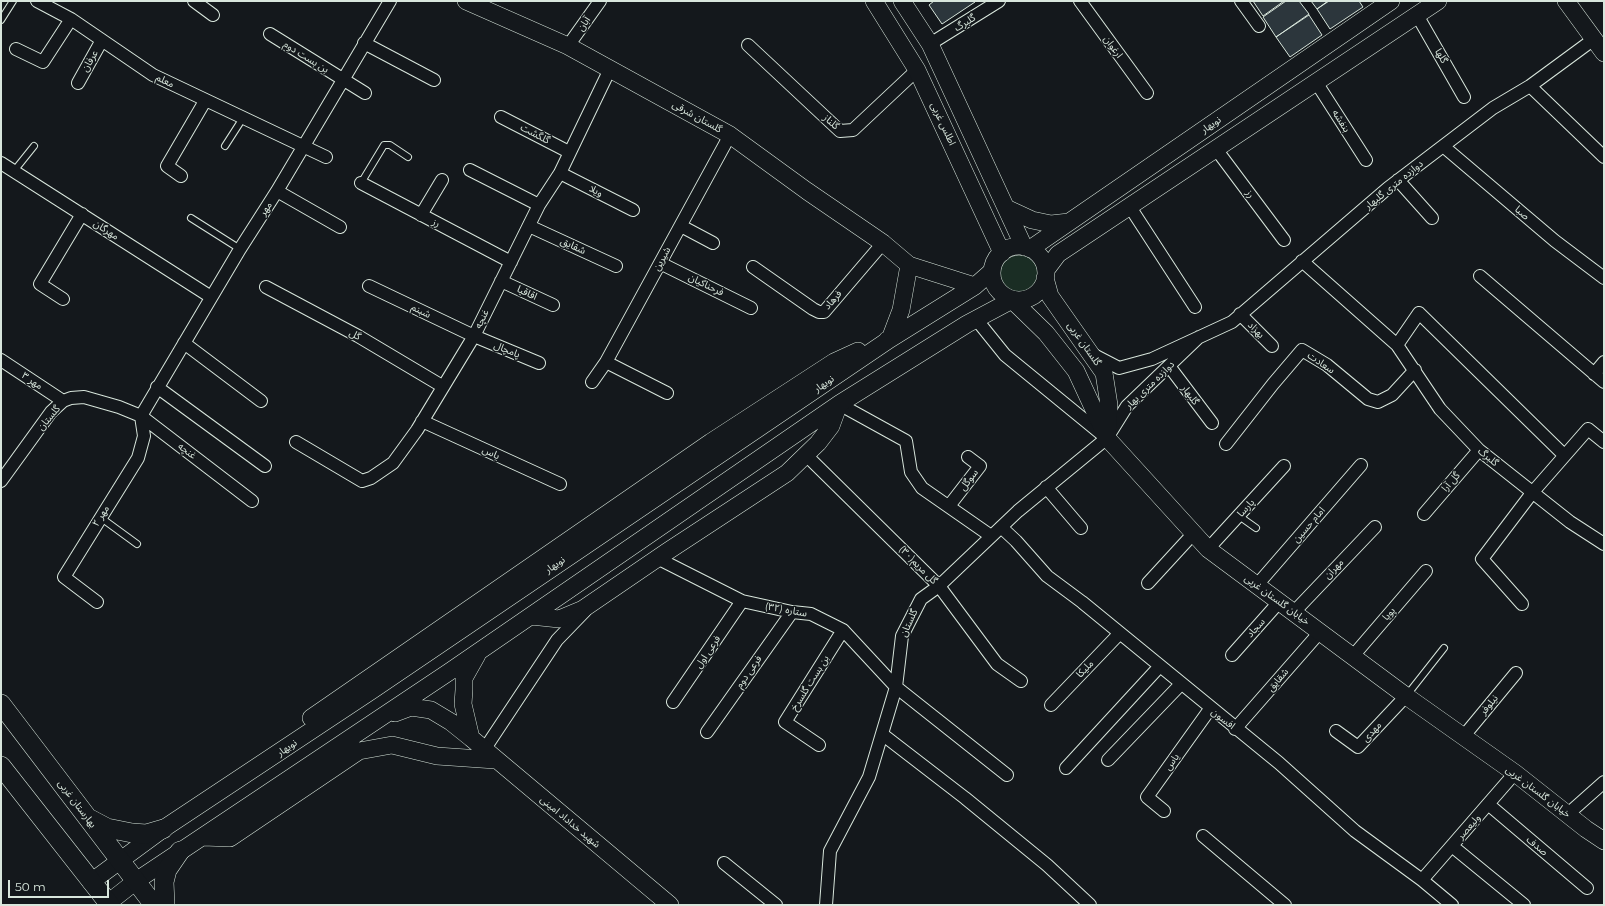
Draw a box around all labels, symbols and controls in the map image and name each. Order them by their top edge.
street label: گلبرگ [952,12,978,34]
street label: آبان [575,14,593,34]
street label: ارغوان [1101,33,1125,61]
street label: بن بست دوم [281,38,331,76]
street label: گلها [1432,46,1450,66]
street label: عرفان [79,48,101,74]
street label: معلم [154,71,176,91]
street label: گلستان شرقی [670,98,724,136]
street label: اطلس غربی [928,101,958,147]
street label: بنفشه [1329,107,1353,135]
street label: گلناز [821,112,841,132]
street label: نوبهار [1199,114,1223,136]
street label: گلگشت [518,121,552,147]
street label: دوازده متری گلبهار [1362,158,1426,212]
street label: ویلا [587,183,605,199]
street label: رز [1243,188,1257,200]
street label: مهر [257,200,275,218]
street label: صبا [1512,203,1532,223]
street label: رز [430,216,442,230]
street label: مهرگان [91,217,121,243]
street label: شقایق [558,235,588,257]
street label: شیرین [651,245,673,273]
street label: فرحناکیان [686,271,726,299]
street label: اقاقیا [515,283,539,303]
street label: فرهاد [821,288,845,312]
street label: شبنم [409,301,433,321]
street label: غنچه [472,308,492,330]
street label: بهزاد [1245,319,1267,341]
street label: گلستان غربی [1065,320,1103,368]
street label: گل [347,327,363,343]
street label: پامچال [492,339,522,361]
street label: سعادت [1305,349,1337,377]
street label: دوازده متری بهار [1123,358,1177,412]
street label: مهر ۳ [19,370,45,392]
street label: نوبهار [812,373,836,395]
street label: گلبهار [1179,383,1201,407]
street label: گلستان [35,403,63,433]
street label: غنچه [176,440,198,462]
street label: یاس [480,444,502,462]
street label: گلبرگ [1475,445,1501,469]
street label: سوگل [957,467,981,493]
street label: گل آرا [1439,470,1463,494]
street label: پارسا [1235,497,1257,519]
street label: مهر ۲ [90,503,112,529]
street label: امام حسین [1290,505,1328,545]
street label: گل مریم(۳۰) [896,543,940,587]
street label: نوبهار [543,554,567,576]
street label: مهران [1322,556,1346,582]
street label: خیابان گلستان غربی [1242,572,1312,628]
street label: ستاره (۳۲) [764,600,808,620]
street label: پویا [1380,605,1398,623]
street label: گلستان [898,607,920,639]
street label: سجاد [1244,616,1268,640]
street label: فرعی اول [693,633,723,671]
street label: فرعی دوم [733,653,765,691]
street label: بن بست گلسرخ [788,653,832,713]
street label: ملیکا [1074,658,1096,680]
street label: شقایق [1265,666,1291,694]
street label: نیلوفر [1477,692,1501,718]
street label: افسون [1209,706,1237,732]
street label: مهدی [1360,719,1384,745]
street label: نوبهار [275,737,299,759]
street label: یاس [1162,751,1182,773]
street label: خیابان گلستان غربی [1503,764,1573,820]
street label: بهارستان غربی [55,778,99,830]
street label: شهید خداداد امینی [537,793,603,851]
street label: ولیعصر [1455,812,1483,842]
street label: صدف [1524,834,1550,858]
scale bar [10,872,111,898]
text: 50 m [15,879,46,894]

